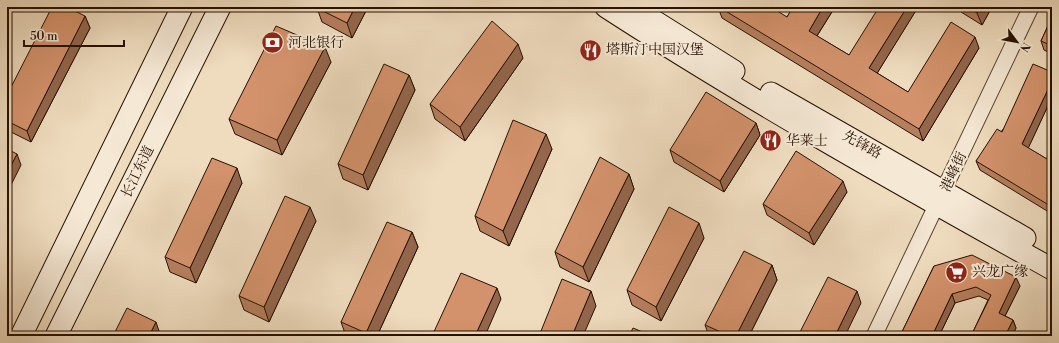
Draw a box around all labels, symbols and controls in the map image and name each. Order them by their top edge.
scale bar [24,22,124,48]
north arrow [997,22,1037,62]
text: 50 m [30,29,58,44]
bank icon: 河北银行 [260,30,286,56]
place label: 河北银行 [288,34,344,52]
restaurant icon: 塔斯汀中国汉堡 [578,37,604,63]
text: N [1016,39,1033,54]
place label: 塔斯汀中国汉堡 [606,41,704,59]
street label: 先锋路 [839,127,885,163]
restaurant icon: 华莱士 [757,128,783,154]
place label: 华莱士 [786,132,828,150]
street label: 长江东道 [118,143,158,201]
street label: 港峰街 [937,149,971,195]
supermarket icon: 兴龙广缘 [943,259,969,285]
place label: 兴龙广缘 [972,263,1028,281]

